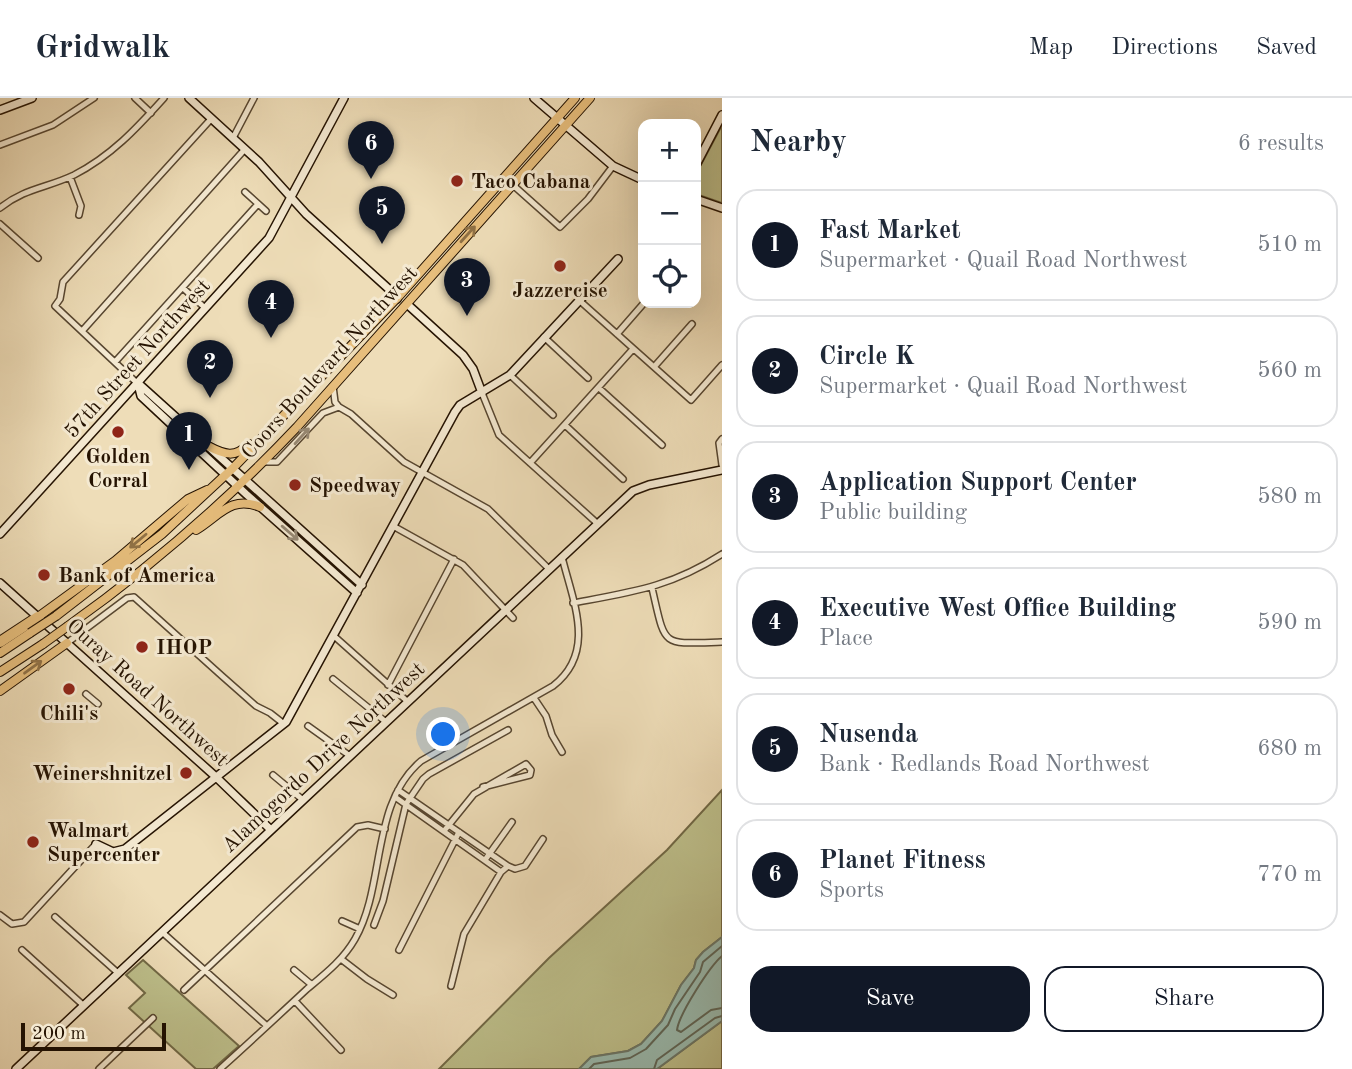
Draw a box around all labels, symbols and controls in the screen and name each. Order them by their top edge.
text: Gridwalk [35,32,170,65]
text: Map [1029,36,1073,60]
text: Directions [1111,36,1218,60]
text: Saved [1256,36,1317,60]
map controls [638,119,701,308]
button: + [638,119,701,182]
pin: 6 [348,121,394,179]
text: Nearby [750,128,847,158]
text: 6 results [1238,132,1324,155]
place label: Taco Cabana [471,172,591,193]
marker: Taco Cabana [449,173,465,189]
button: − [638,182,701,245]
pin: 5 [359,186,405,244]
text: Fast Market [819,218,961,244]
one-way arrow [460,225,476,243]
text: 1 [768,233,782,256]
text: 510 m [1257,233,1322,256]
button: locate [638,245,701,308]
text: Supermarket · Quail Road Northwest [819,249,1187,272]
pin: 3 [444,258,490,316]
marker: Jazzercise [552,258,568,274]
street label: Coors Boulevard Northwest [238,262,422,464]
street label: 57th Street Northwest [61,275,215,443]
pin: 4 [248,280,294,338]
place label: Jazzercise [512,281,608,302]
pin: 2 [187,340,233,398]
text: Circle K [819,344,915,370]
text: 2 [768,359,782,382]
text: 560 m [1257,359,1322,382]
text: Supermarket · Quail Road Northwest [819,375,1187,398]
pin: 1 [166,412,212,470]
marker: Golden Corral [110,424,126,440]
one-way arrow [294,427,310,445]
place label: Golden Corral [85,447,151,492]
text: Application Support Center [819,470,1137,496]
place label: Speedway [309,476,401,497]
marker: Speedway [287,477,303,493]
text: 3 [768,485,782,508]
text: 580 m [1257,485,1322,508]
text: Public building [819,501,967,524]
one-way arrow [281,525,299,541]
one-way arrow [130,533,148,549]
place label: Bank of America [58,566,215,587]
marker: Bank of America [36,567,52,583]
text: Executive West Office Building [819,596,1176,622]
text: 4 [768,611,782,634]
text: 590 m [1257,611,1322,634]
street label: Ouray Road Northwest [62,615,232,771]
text: Place [819,627,873,650]
place label: IHOP [156,638,212,659]
marker: IHOP [134,639,150,655]
street label: Alamogordo Drive Northwest [219,659,429,857]
one-way arrow [23,660,42,674]
marker: Chili's [61,681,77,697]
place label: Chili's [40,704,98,725]
your location [426,717,460,751]
text: Nusenda [819,722,918,748]
text: 5 [768,737,782,760]
text: 680 m [1257,737,1322,760]
text: Bank · Redlands Road Northwest [819,753,1150,776]
place label: Weinershnitzel [32,764,172,785]
marker: Weinershnitzel [178,765,194,781]
place label: Walmart Supercenter [47,821,160,866]
marker: Walmart Supercenter [25,834,41,850]
text: Planet Fitness [819,848,986,874]
text: 6 [768,863,782,886]
text: 770 m [1257,863,1322,886]
text: Sports [819,879,884,902]
button: Save [750,966,1030,1032]
button: Share [1044,966,1324,1032]
scale bar [21,1020,166,1052]
text: 200 m [32,1025,85,1044]

